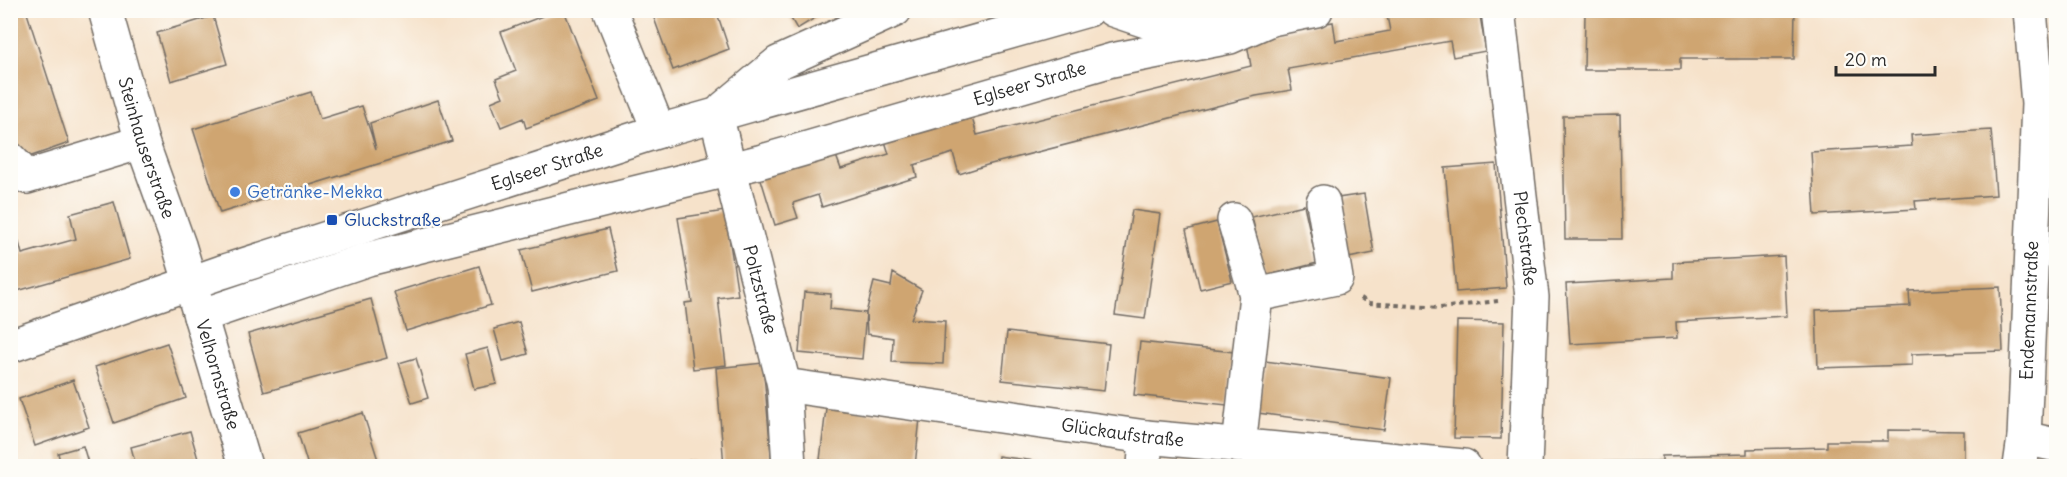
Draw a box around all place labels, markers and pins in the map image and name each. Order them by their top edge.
place label: Getränke-Mekka [247,180,383,203]
marker: Getränke-Mekka [228,185,242,199]
place label: Gluckstraße [344,208,441,231]
marker: Gluckstraße [325,213,339,227]

